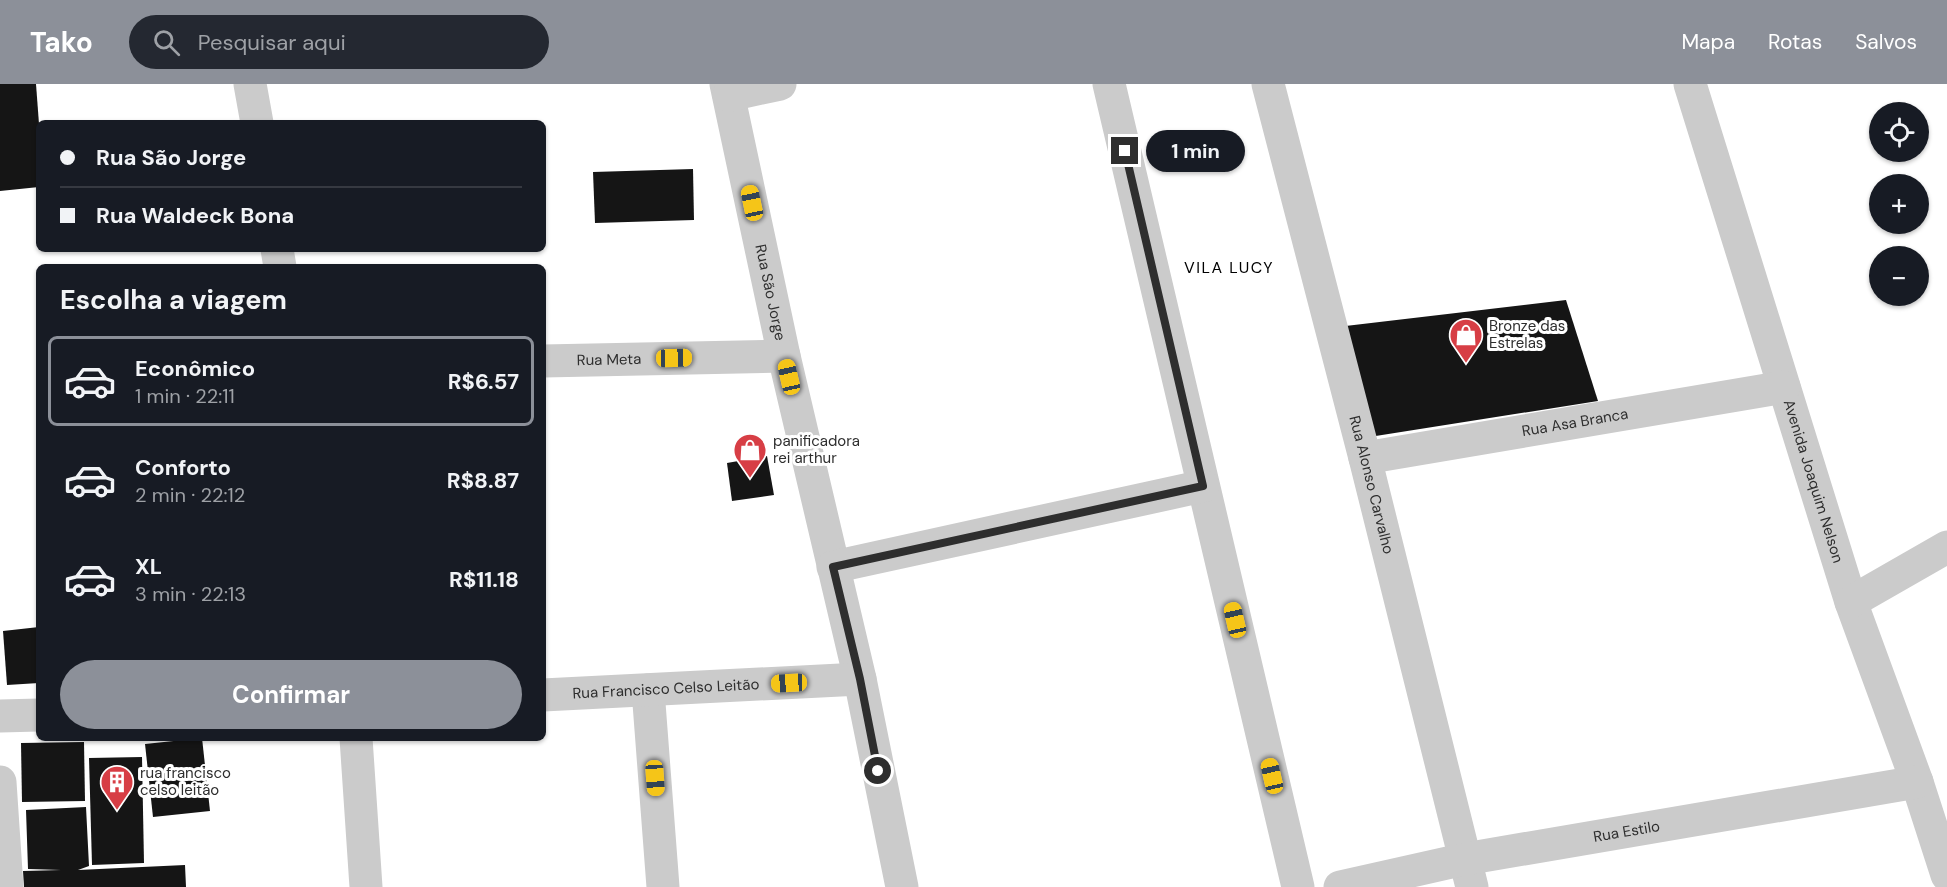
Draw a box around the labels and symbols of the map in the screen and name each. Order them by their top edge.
callout: 1 min [1146,130,1245,172]
route end [1111,137,1138,164]
car [739,184,765,222]
street label: Rua São Jorge [750,242,790,342]
district label: VILA LUCY [1184,257,1274,278]
place label: Bronze das Estrelas [1489,316,1565,353]
shop icon: Bronze das Estrelas [1448,317,1484,364]
street label: Rua Meta [576,349,642,370]
car [656,349,692,367]
car [776,357,802,397]
street label: Avenida Joaquim Nelson [1779,397,1848,565]
street label: Rua Asa Branca [1520,404,1630,441]
street label: Rua Alonso Carvalho [1344,413,1399,556]
place label: panificadora rei arthur [773,431,860,468]
shop icon: panificadora rei arthur [732,432,768,479]
car [1222,600,1248,640]
car [771,673,807,693]
street label: Rua Francisco Celso Leitão [572,674,760,704]
car [1259,756,1285,796]
route start [864,757,891,784]
car [645,759,665,797]
place label: rua francisco celso leitão [140,763,231,800]
building icon: rua francisco celso leitão [99,764,135,811]
street label: Rua Estilo [1592,816,1661,847]

